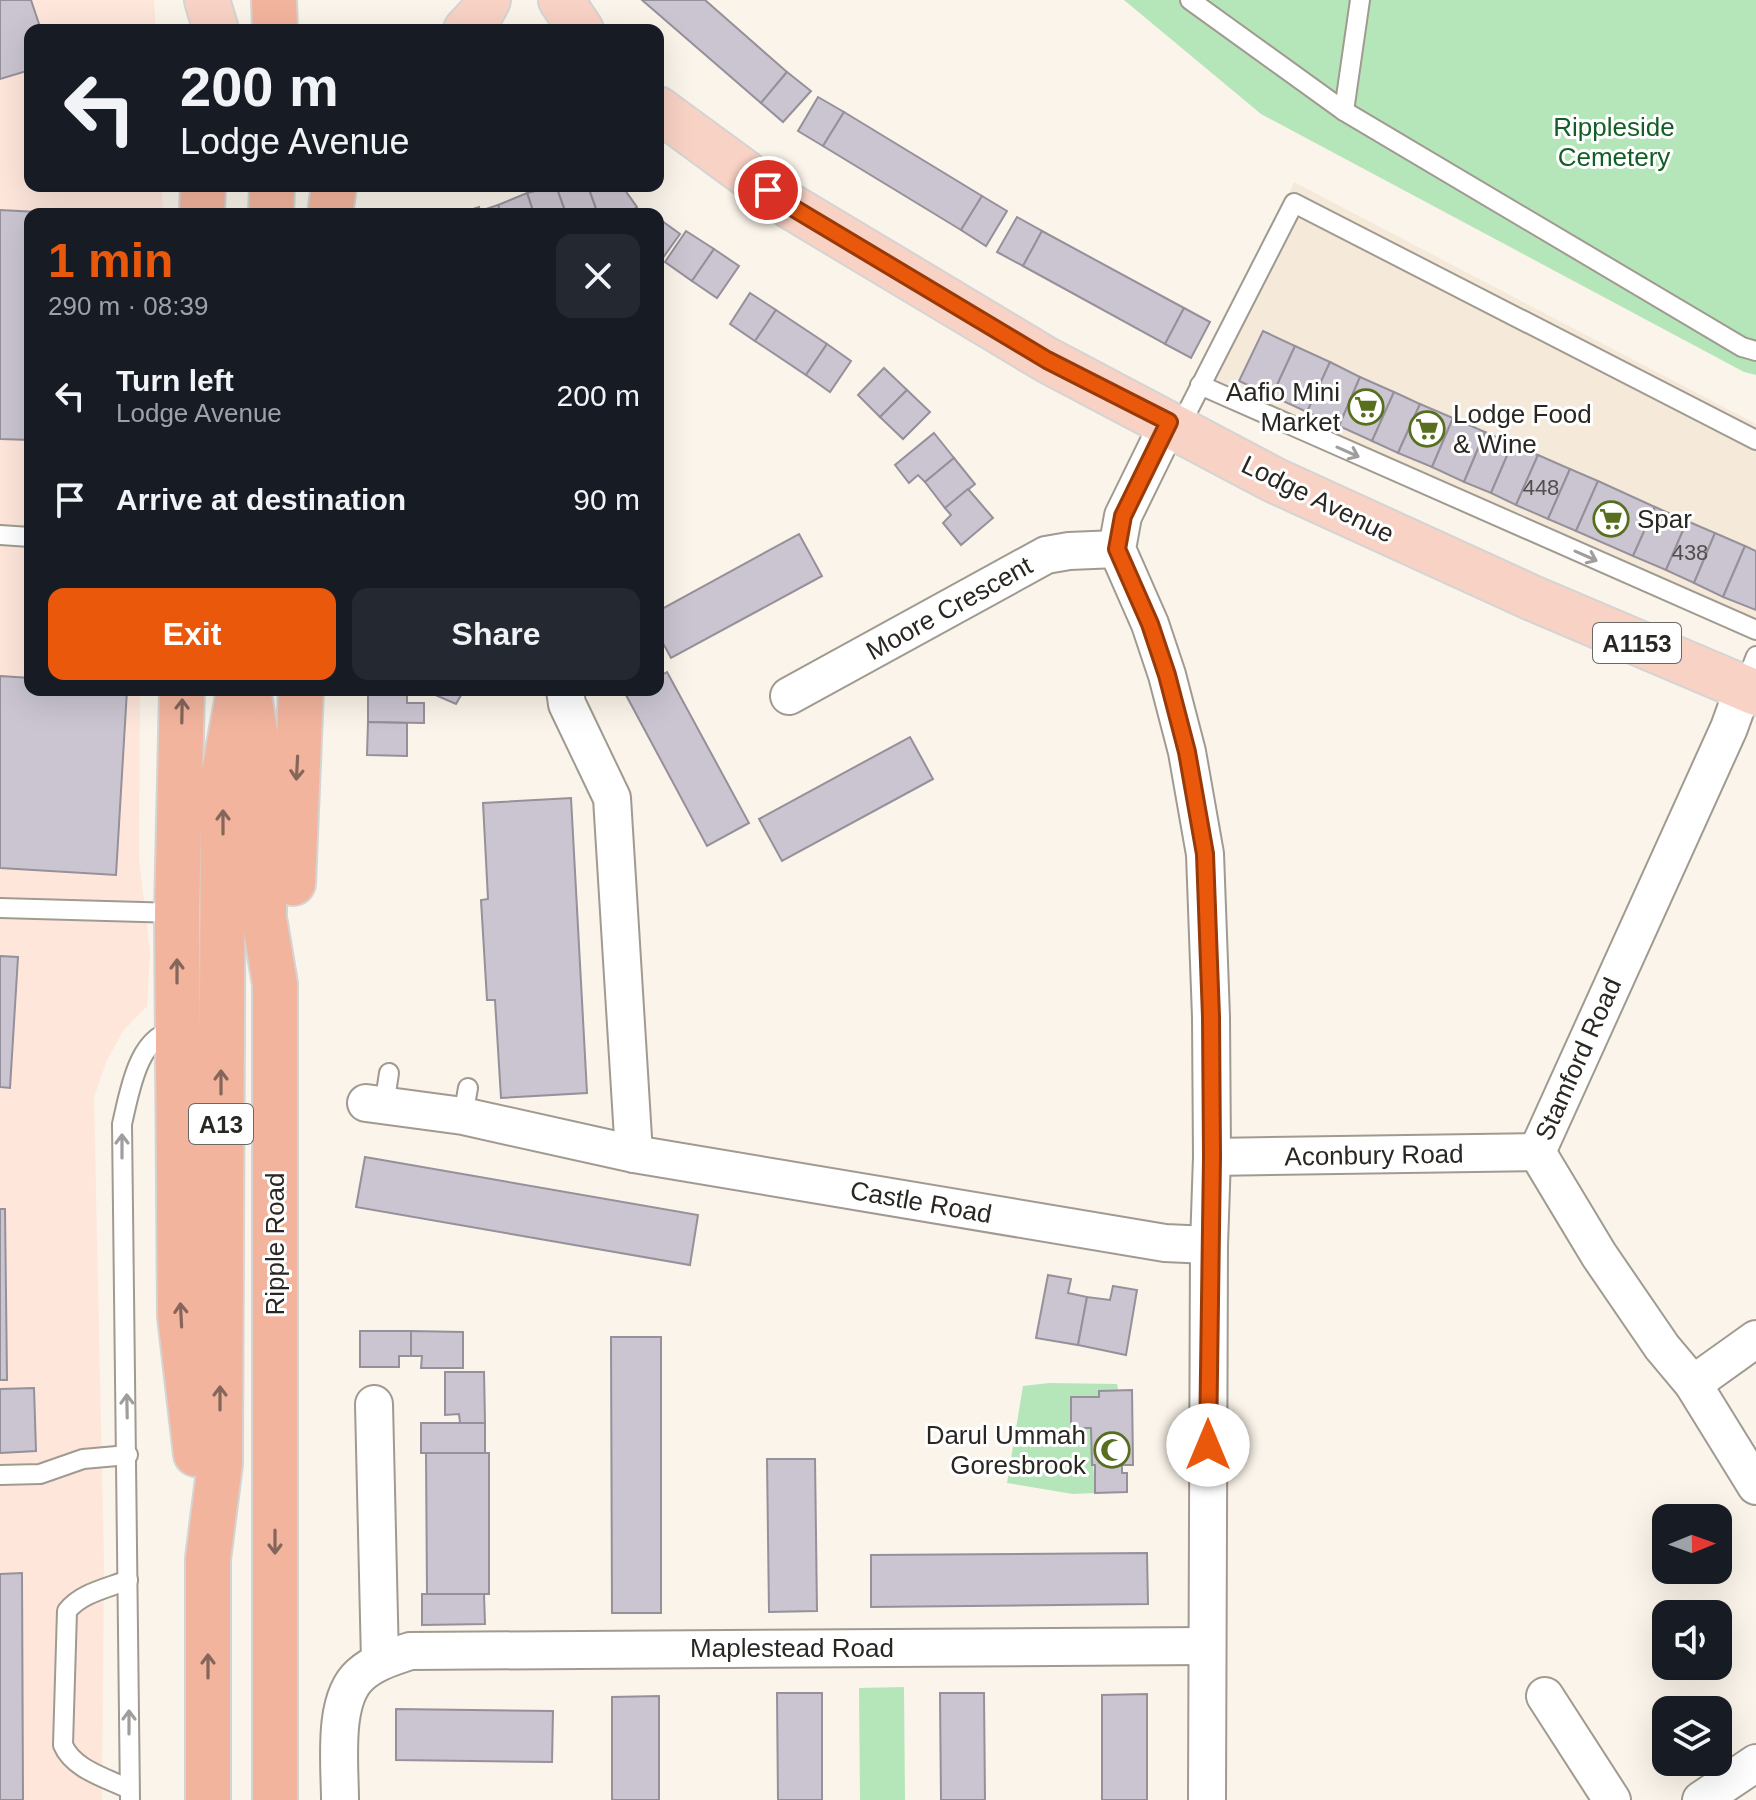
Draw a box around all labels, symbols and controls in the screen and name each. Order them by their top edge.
text: 200 m [180,55,339,118]
icon: left [48,56,152,160]
park label: Rippleside Cemetery [1553,112,1675,172]
text: Lodge Avenue [180,121,410,162]
pin [734,156,802,224]
icon: arrive [746,168,790,212]
text: 1 min [48,234,173,287]
button: close [556,234,640,318]
text: 290 m · 08:39 [48,291,208,321]
text: Turn left [116,364,234,397]
icon: left [48,374,92,418]
place label: Aafio Mini Market [1226,377,1341,437]
text: 200 m [557,379,640,412]
supermarket icon: Aafio Mini Market [1347,388,1385,426]
text: Lodge Avenue [116,398,282,428]
place label: Lodge Food & Wine [1453,399,1592,459]
supermarket icon: Lodge Food & Wine [1408,410,1446,448]
one-way arrow [1335,445,1360,460]
street label: Lodge Avenue [1237,449,1399,549]
house number: 448 [1523,475,1559,500]
icon: arrive [48,478,92,522]
text: Arrive at destination [116,483,406,516]
text: 90 m [573,483,640,516]
supermarket icon: Spar [1592,500,1630,538]
place label: Spar [1637,504,1692,534]
house number: 438 [1672,540,1708,565]
street label: Moore Crescent [861,550,1038,666]
one-way arrow [1573,550,1598,565]
button: Exit [48,588,336,680]
button: Share [352,588,640,680]
road number: A1153 [1593,623,1681,663]
one-way arrow [174,698,190,725]
one-way arrow [290,754,305,781]
one-way arrow [215,809,231,836]
one-way arrow [169,958,185,985]
street label: Stamford Road [1529,973,1627,1145]
one-way arrow [213,1069,229,1096]
road number: A13 [189,1104,253,1144]
one-way arrow [114,1133,130,1160]
street label: Aconbury Road [1284,1138,1464,1172]
street label: Ripple Road [260,1172,290,1316]
street label: Castle Road [848,1175,994,1229]
one-way arrow [173,1302,188,1329]
one-way arrow [212,1385,228,1412]
one-way arrow [119,1393,134,1420]
position arrow [1166,1403,1250,1487]
place label: Darul Ummah Goresbrook [926,1420,1087,1480]
mosque icon: Darul Ummah Goresbrook [1093,1431,1131,1469]
north arrow [1652,1504,1732,1584]
map controls [1652,1504,1732,1776]
one-way arrow [267,1528,283,1555]
button: sound [1652,1600,1732,1680]
street label: Maplestead Road [690,1633,894,1663]
one-way arrow [200,1653,216,1680]
button: layers [1652,1696,1732,1776]
one-way arrow [121,1709,137,1736]

